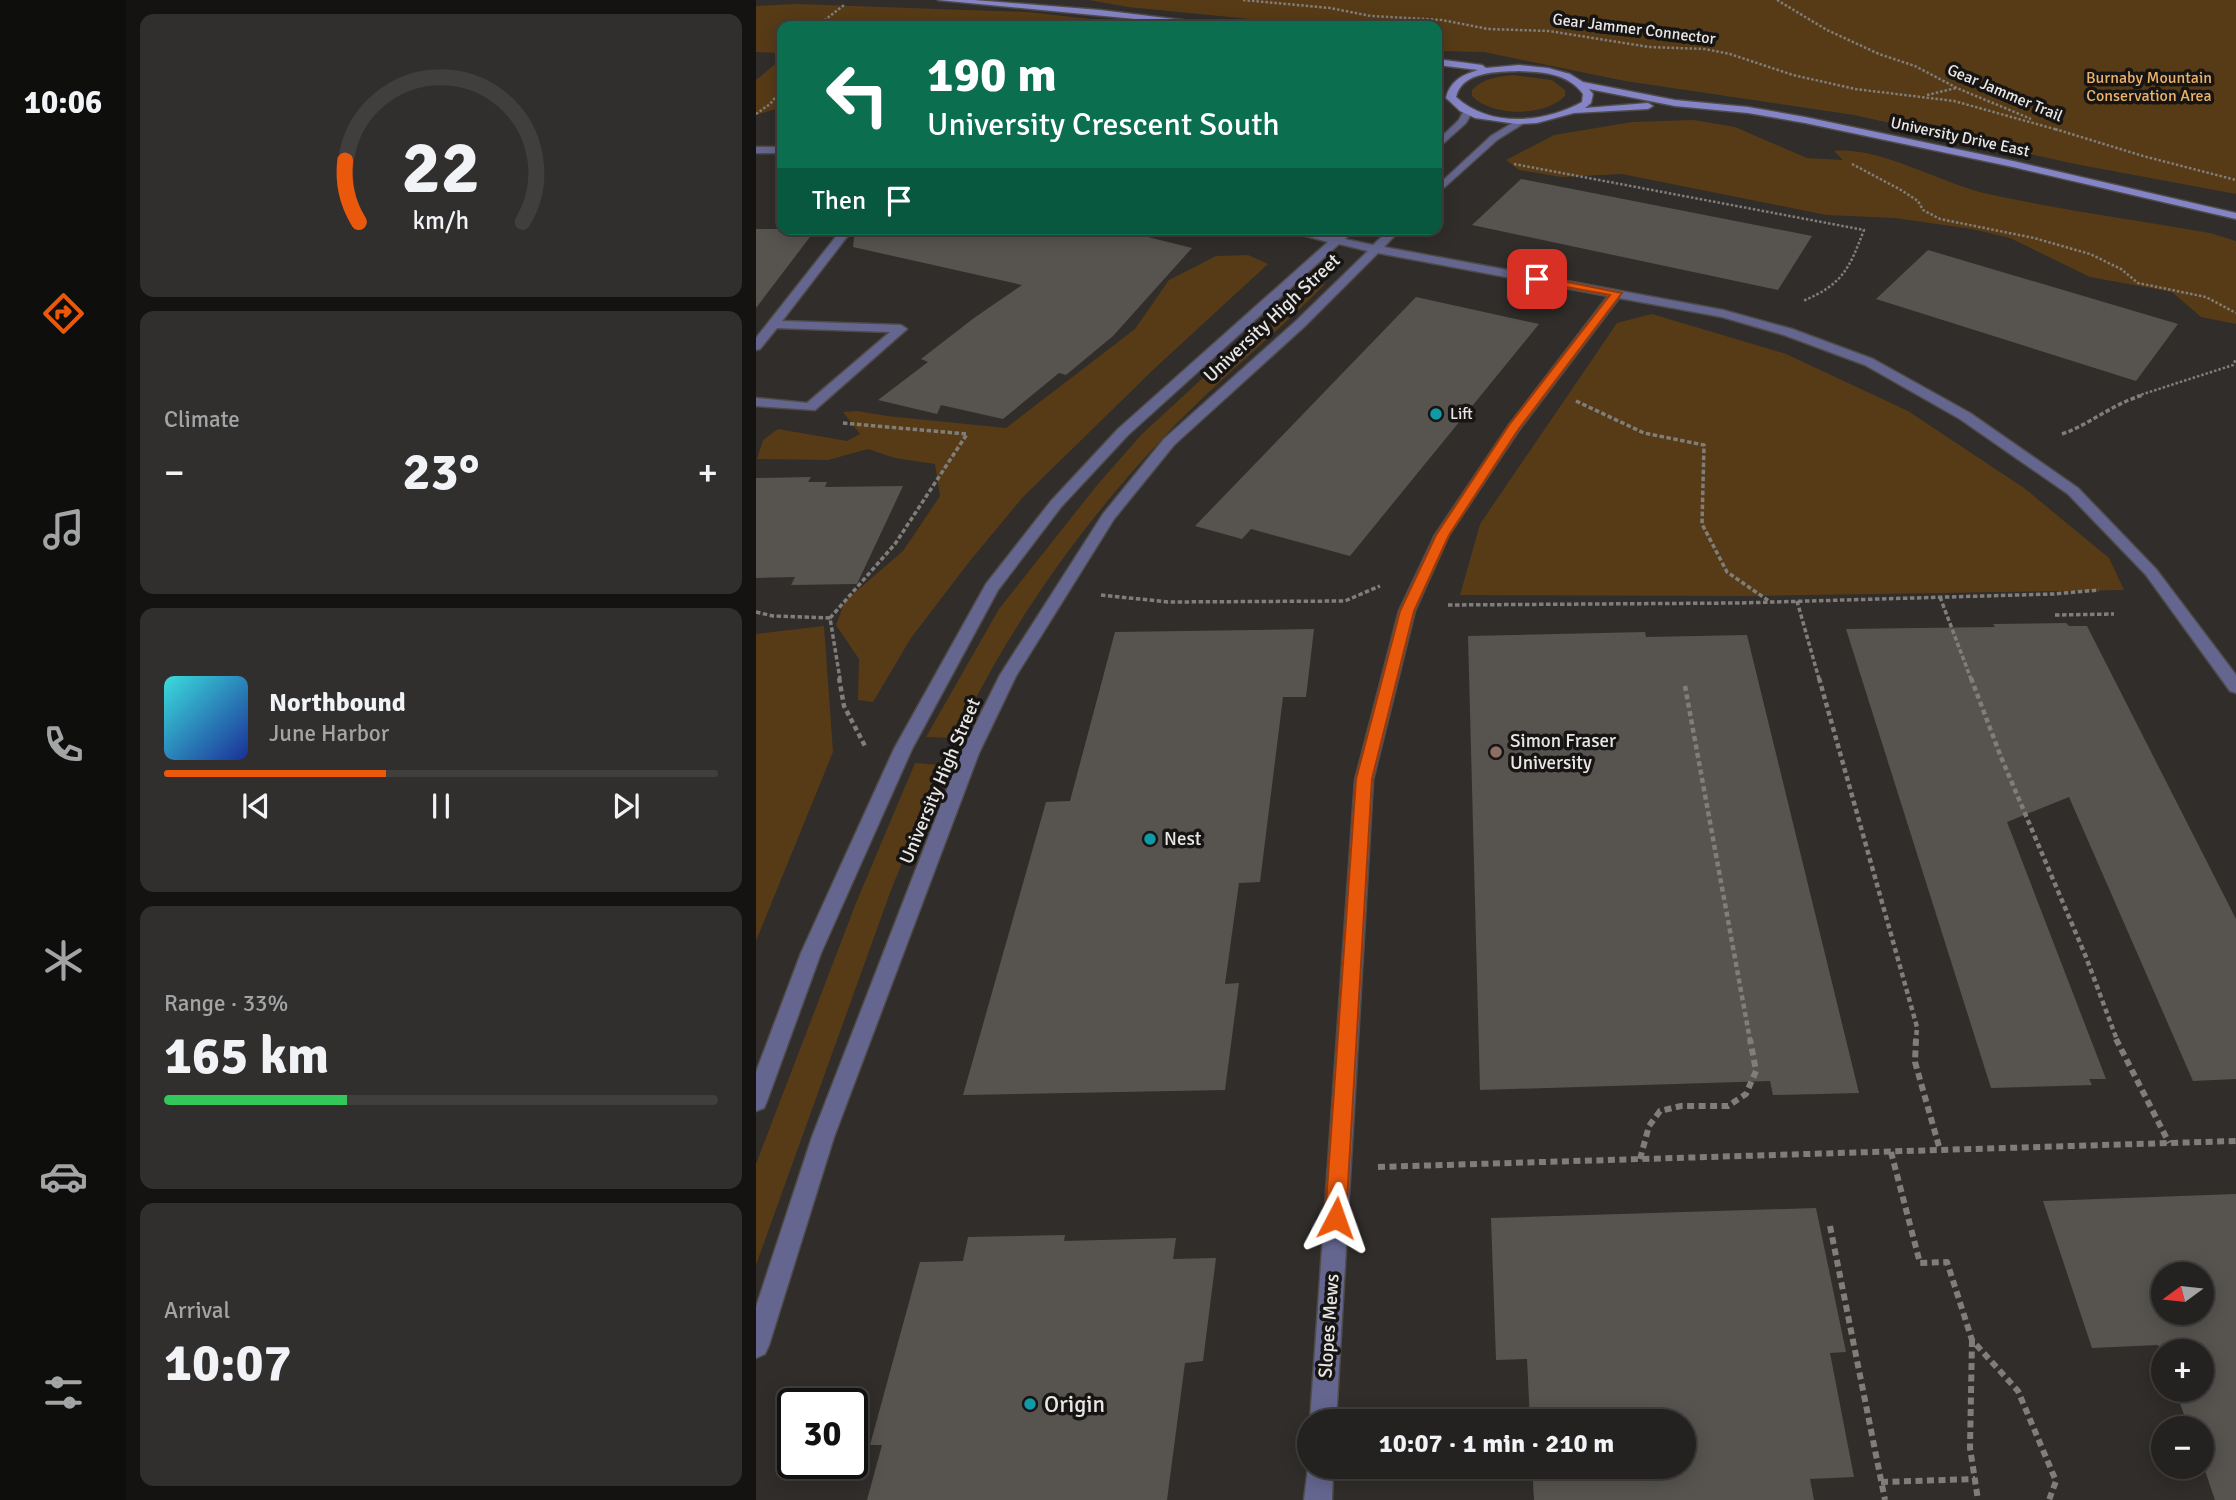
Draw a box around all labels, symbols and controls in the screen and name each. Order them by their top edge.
street label: Gear Jammer Connector [1551,9,1717,49]
text: 190 m [927,45,1057,105]
icon: left [812,49,903,140]
street label: Gear Jammer Trail [1944,60,2066,126]
park label: Burnaby Mountain Conservation Area [2086,68,2212,106]
text: 10:06 [24,83,102,122]
text: University Crescent South [927,105,1280,144]
street label: University Drive East [1889,113,2032,162]
text: 22 [402,124,480,213]
icon: arrive [880,182,918,220]
text: Then [812,185,866,217]
text: km/h [413,204,469,235]
street label: University High Street [1199,248,1346,388]
pin [1507,249,1567,309]
icon: arrive [1518,260,1556,298]
icon: directions [39,289,88,338]
place label: Lift [1450,404,1473,424]
text: Climate [164,405,240,434]
marker: Lift [1428,406,1444,422]
text: 23° [403,440,479,504]
text: − [164,449,185,496]
text: + [697,449,718,496]
icon: music [39,505,88,554]
text: Northbound [269,687,406,719]
street label: University High Street [894,694,986,868]
text: June Harbor [269,719,389,748]
icon: phone [39,720,88,769]
place label: Simon Fraser University [1510,729,1616,775]
marker: Simon Fraser University [1488,744,1504,760]
icon: previous [237,787,275,825]
icon: pause [422,787,460,825]
icon: next [607,787,645,825]
place label: Nest [1164,827,1202,851]
marker: Nest [1142,831,1158,847]
icon: climate [39,936,88,985]
text: Range · 33% [164,989,288,1018]
text: 165 km [164,1024,329,1088]
icon: car [39,1152,88,1201]
position arrow [1299,1181,1373,1255]
north arrow [2151,1262,2214,1325]
map controls [2151,1262,2214,1479]
street label: Slopes Mews [1313,1273,1345,1379]
text: Arrival [164,1296,230,1325]
text: 10:07 [164,1331,292,1395]
button: + [2151,1339,2214,1402]
icon: filters [39,1368,88,1417]
speed limit sign: 30 [777,1388,868,1479]
place label: Origin [1044,1390,1105,1419]
marker: Origin [1022,1396,1038,1412]
button: − [2151,1416,2214,1479]
text: 10:07 · 1 min · 210 m [1379,1428,1614,1460]

